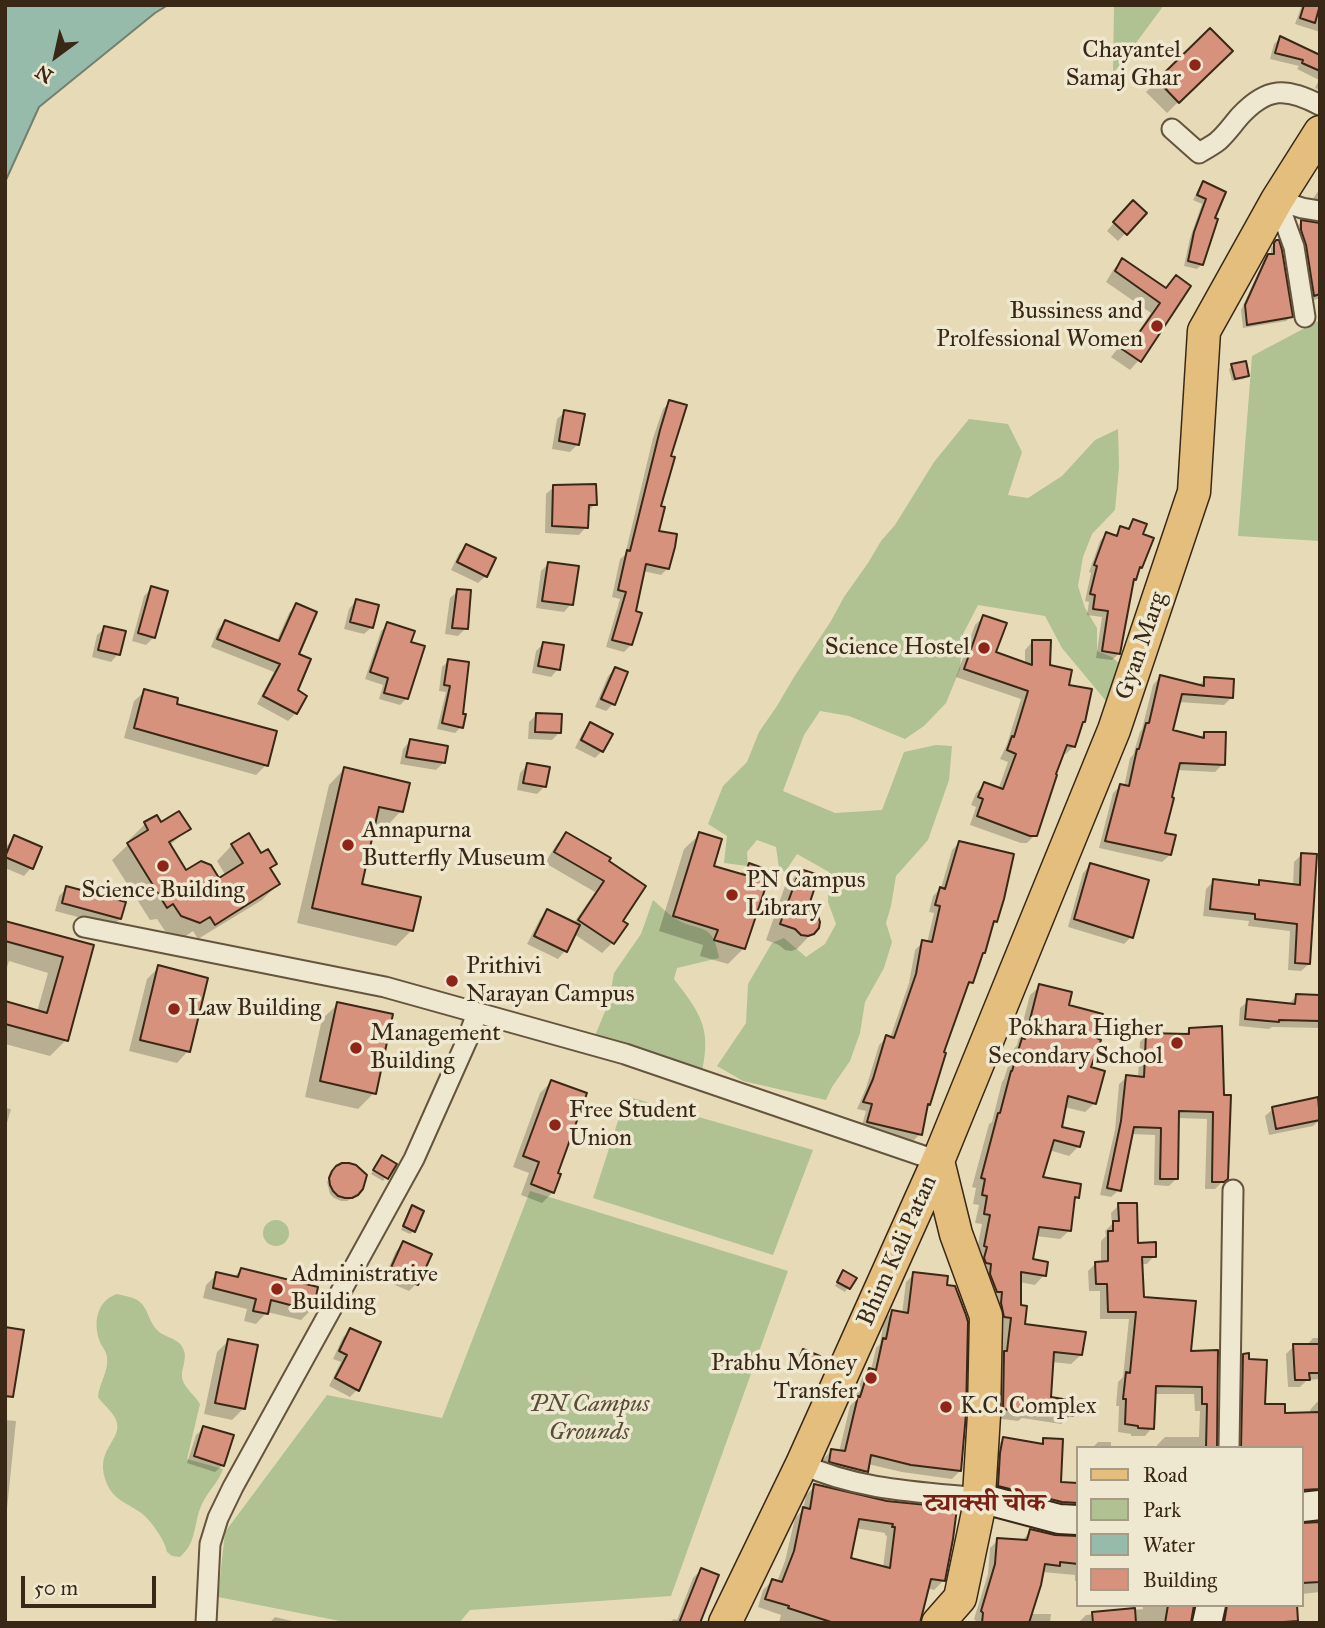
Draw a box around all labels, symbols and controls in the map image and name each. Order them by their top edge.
north arrow [21,21,91,91]
place label: Chayantel Samaj Ghar [1066,37,1181,93]
marker: Chayantel Samaj Ghar [1187,57,1203,73]
text: N [31,60,57,88]
place label: Bussiness and Prolfessional Women [936,298,1143,354]
marker: Bussiness and Prolfessional Women [1149,318,1165,334]
street label: Gyan Marg [1110,588,1174,704]
place label: Science Hostel [825,634,970,662]
marker: Science Hostel [976,640,992,656]
place label: Annapurna Butterfly Museum [362,817,546,873]
marker: Annapurna Butterfly Museum [340,837,356,853]
marker: Science Building [155,858,171,874]
place label: PN Campus Library [746,867,865,923]
place label: Science Building [81,877,245,905]
marker: PN Campus Library [724,887,740,903]
place label: Prithivi Narayan Campus [466,953,634,1009]
marker: Prithivi Narayan Campus [444,973,460,989]
place label: Law Building [188,995,321,1023]
marker: Law Building [166,1001,182,1017]
place label: Pokhara Higher Secondary School [988,1015,1163,1071]
place label: Management Building [370,1020,501,1076]
marker: Pokhara Higher Secondary School [1169,1035,1185,1051]
marker: Management Building [348,1040,364,1056]
place label: Free Student Union [569,1097,697,1153]
marker: Free Student Union [547,1117,563,1133]
street label: Bhim Kali Patan [852,1171,944,1331]
place label: Administrative Building [291,1261,438,1317]
marker: Administrative Building [269,1281,285,1297]
place label: Prabhu Money Transfer [711,1350,857,1406]
marker: Prabhu Money Transfer [863,1370,879,1386]
park label: PN Campus Grounds [528,1391,650,1447]
place label: K.C. Complex [960,1393,1096,1421]
marker: K.C. Complex [938,1399,954,1415]
legend [1076,1446,1304,1607]
text: Road [1143,1462,1188,1488]
district label: ट्याक्सी चोक [924,1489,1046,1521]
text: Park [1143,1497,1181,1523]
text: Water [1143,1532,1195,1558]
scale bar [24,1562,159,1606]
text: Building [1143,1567,1217,1593]
text: 50 m [34,1575,78,1601]

